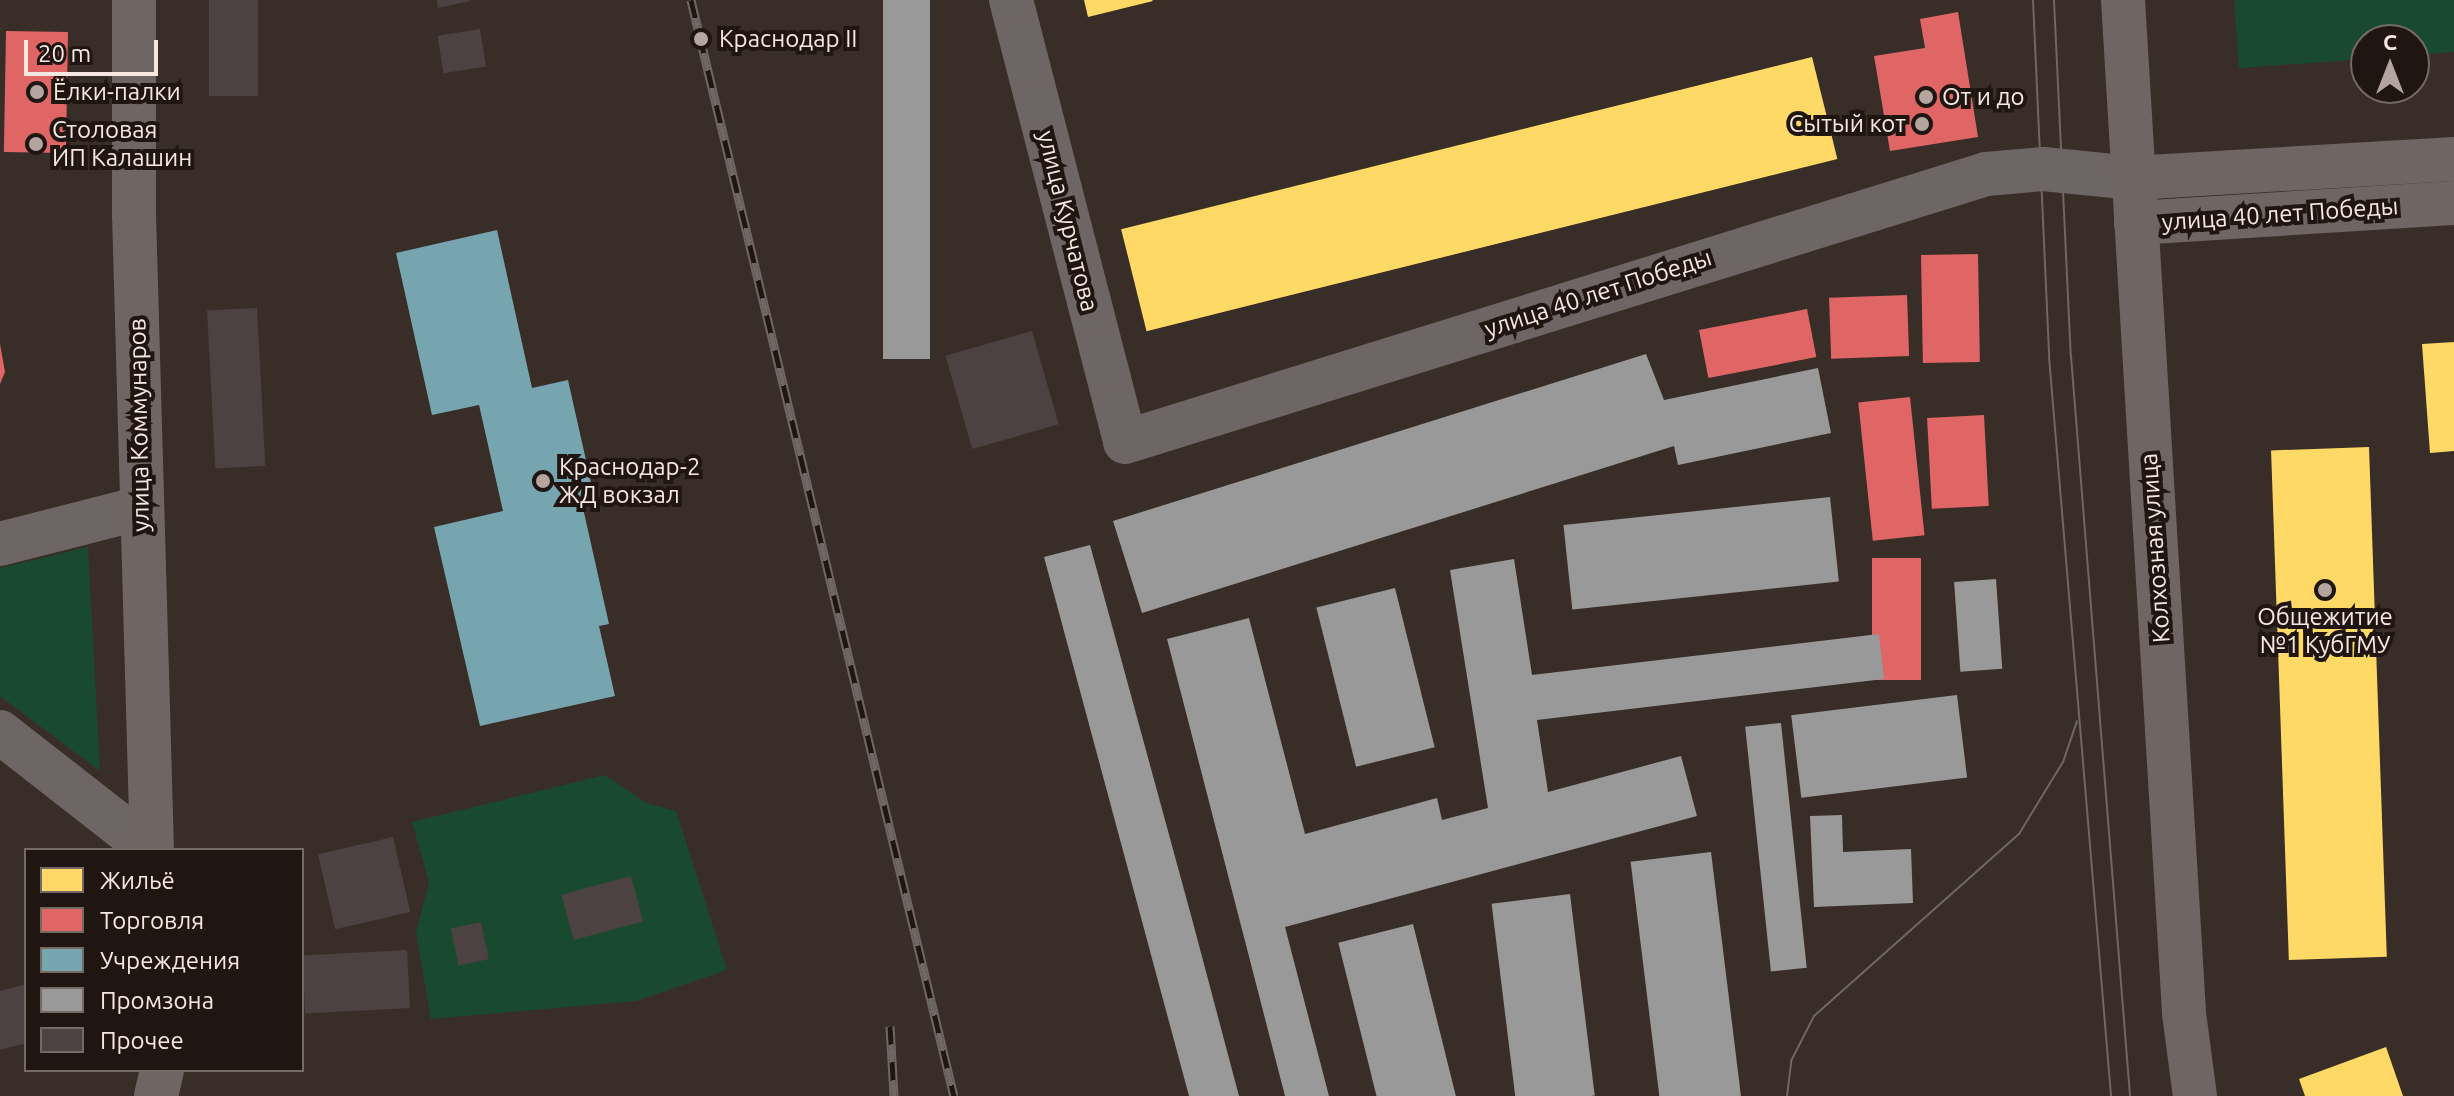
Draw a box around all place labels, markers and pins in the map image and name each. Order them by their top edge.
place label: Краснодар II [719,25,857,53]
marker: Краснодар II [690,28,712,50]
place label: Ёлки-палки [53,78,181,106]
marker: Ёлки-палки [28,83,46,101]
place label: От и до [1942,83,2025,111]
marker: От и до [1917,88,1935,106]
place label: Сытый кот [1789,110,1906,138]
marker: Сытый кот [1913,115,1931,133]
place label: Столовая ИП Калашин [52,116,192,172]
marker: Столовая ИП Калашин [27,135,45,153]
place label: Краснодар-2 ЖД вокзал [559,453,701,509]
marker: Краснодар-2 ЖД вокзал [534,472,552,490]
marker: Общежитие №1 КубГМУ [2316,581,2334,599]
place label: Общежитие №1 КубГМУ [2257,603,2393,659]

